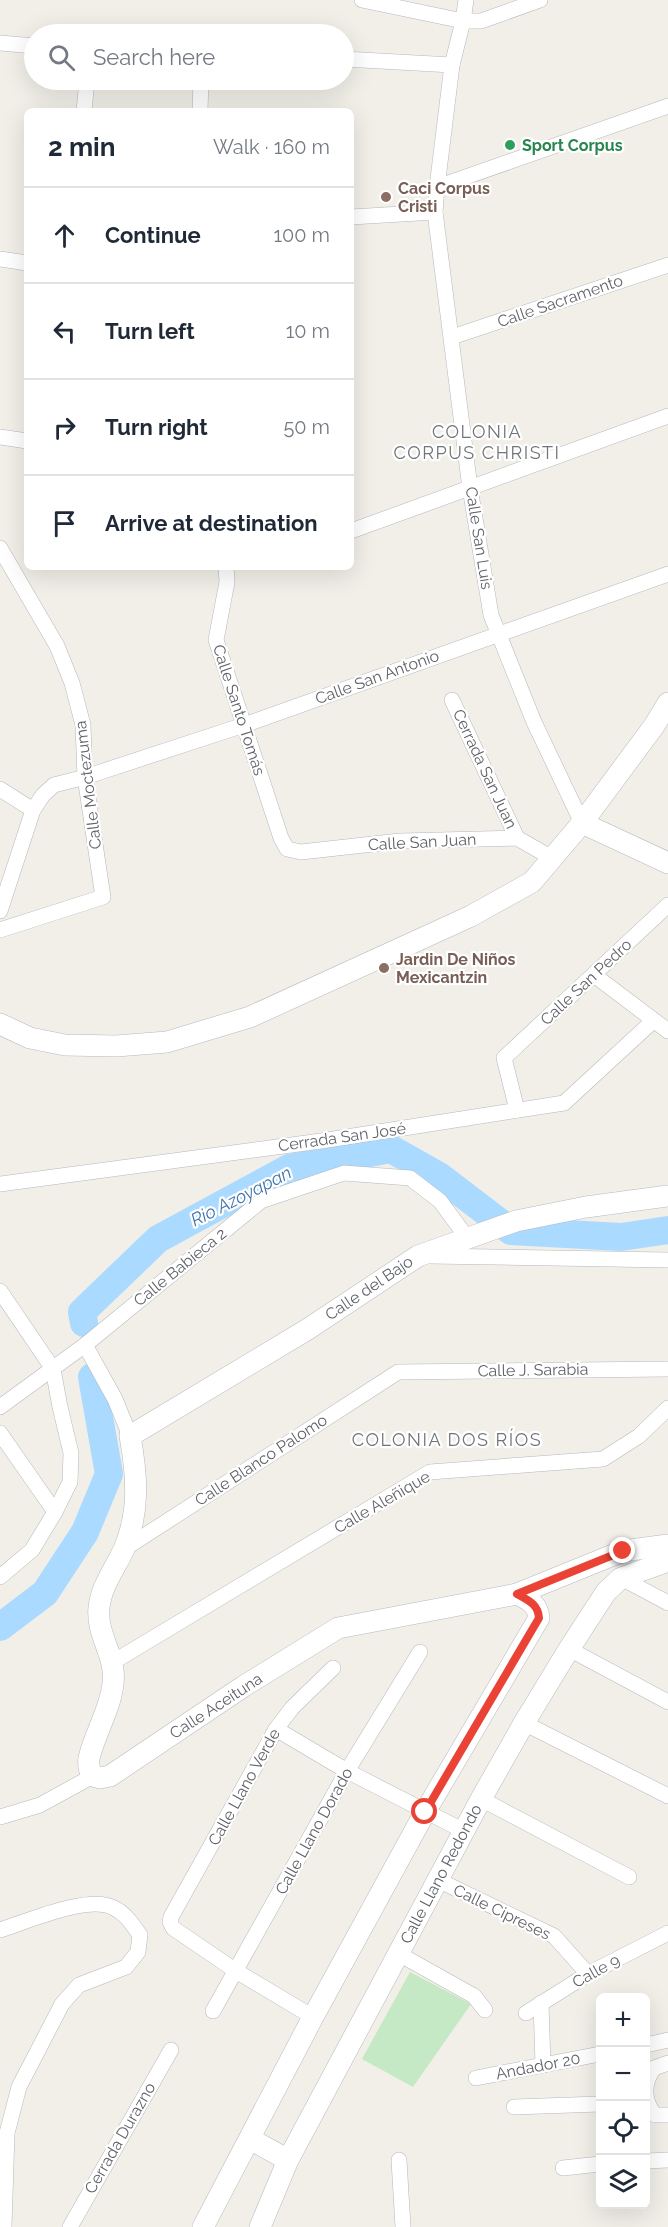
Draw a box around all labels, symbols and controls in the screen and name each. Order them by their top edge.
search box [24,24,354,90]
icon: search [45,41,78,74]
text: Search here [93,44,215,70]
text: 2 min [48,132,115,162]
text: Walk · 160 m [213,135,330,159]
place label: Sport Corpus [522,136,623,155]
marker: Sport Corpus [503,138,517,152]
place label: Caci Corpus Cristi [398,179,490,216]
marker: Caci Corpus Cristi [379,190,393,204]
icon: ahead [48,219,81,252]
text: Continue [105,222,201,248]
text: 100 m [273,223,330,247]
street label: Calle Sacramento [495,271,625,331]
icon: left [48,315,81,348]
text: Turn left [105,318,195,344]
text: 10 m [286,319,330,343]
icon: right [48,411,81,444]
text: Turn right [105,414,208,440]
text: 50 m [283,415,330,439]
district label: COLONIA CORPUS CHRISTI [394,421,560,463]
street label: Calle San Luis [462,485,497,591]
icon: arrive [48,507,81,540]
text: Arrive at destination [105,510,318,536]
street label: Calle Santo Tomás [209,642,269,778]
street label: Calle San Antonio [313,646,441,708]
street label: Cerrada San Juan [449,706,521,832]
street label: Calle Moctezuma [71,720,105,850]
street label: Calle San Juan [367,830,477,854]
street label: Calle San Pedro [536,935,636,1029]
place label: Jardin De Niños Mexicantzin [396,950,515,987]
marker: Jardin De Niños Mexicantzin [377,961,391,975]
street label: Cerrada San José [277,1119,407,1155]
water label: Rio Azoyapan [187,1162,295,1230]
street label: Calle Babieca 2 [130,1224,230,1310]
street label: Calle del Bajo [322,1252,416,1324]
street label: Calle J. Sarabia [477,1360,589,1380]
street label: Calle Blanco Palomo [191,1410,331,1510]
district label: COLONIA DOS RÍOS [352,1428,542,1450]
street label: Calle Aleñique [331,1467,433,1537]
route end [609,1537,635,1563]
street label: Calle Aceituna [166,1669,266,1743]
street label: Calle Llano Verde [204,1725,284,1849]
street label: Calle Llano Dorado [271,1764,357,1898]
route start [411,1798,437,1824]
street label: Calle Llano Redondo [396,1801,486,1947]
street label: Calle Cipreses [450,1880,554,1944]
street label: Calle 9 [569,1950,623,1992]
map controls [596,1993,650,2209]
button: + [596,1993,650,2047]
button: − [596,2047,650,2101]
street label: Andador 20 [494,2048,582,2084]
street label: Cerrada Durazno [81,2079,159,2197]
button: locate [596,2101,650,2155]
button: layers [596,2155,650,2209]

